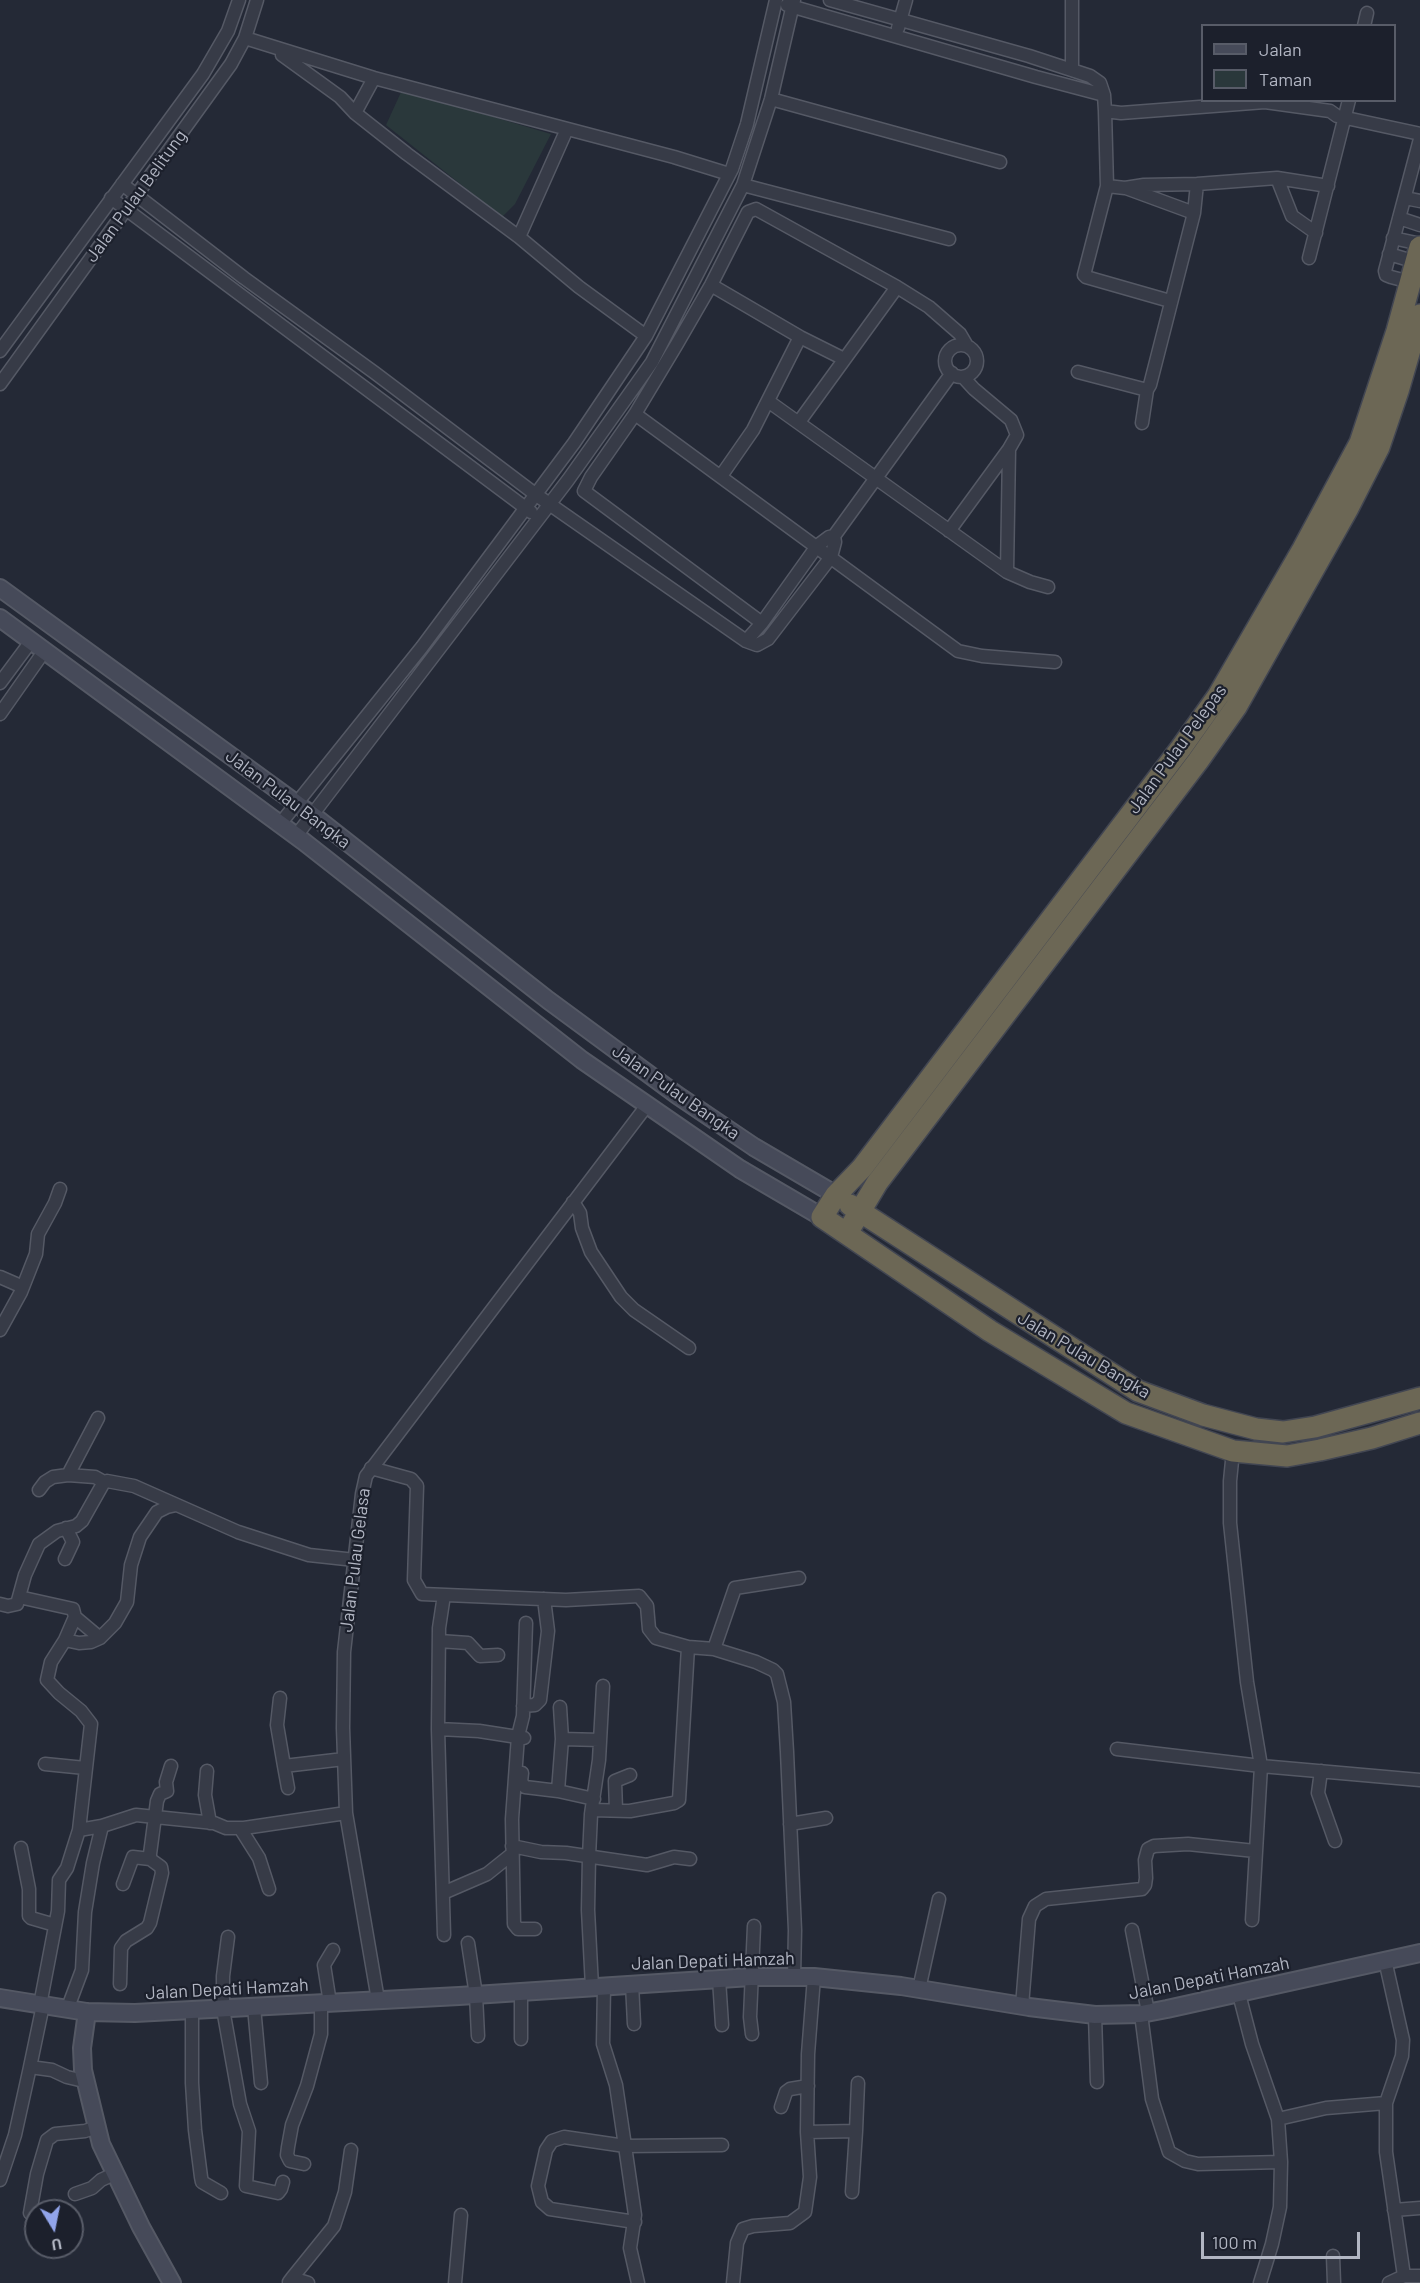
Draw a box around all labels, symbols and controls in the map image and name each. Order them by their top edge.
legend [1201,24,1396,102]
text: Jalan [1259,38,1302,60]
text: Taman [1259,68,1312,90]
street label: Jalan Pulau Belitung [81,126,191,266]
street label: Jalan Pulau Pelepas [1123,680,1231,818]
street label: Jalan Pulau Bangka [221,745,355,853]
street label: Jalan Pulau Bangka [608,1040,744,1144]
street label: Jalan Pulau Bangka [1014,1307,1154,1403]
street label: Jalan Pulau Gelasa [335,1487,375,1633]
street label: Jalan Depati Hamzah [631,1947,795,1975]
street label: Jalan Depati Hamzah [1127,1952,1291,2004]
street label: Jalan Depati Hamzah [145,1974,309,2004]
north arrow [24,2199,84,2259]
scale bar [1204,2220,1363,2258]
text: 100 m [1212,2231,1257,2253]
text: U [50,2235,63,2255]

